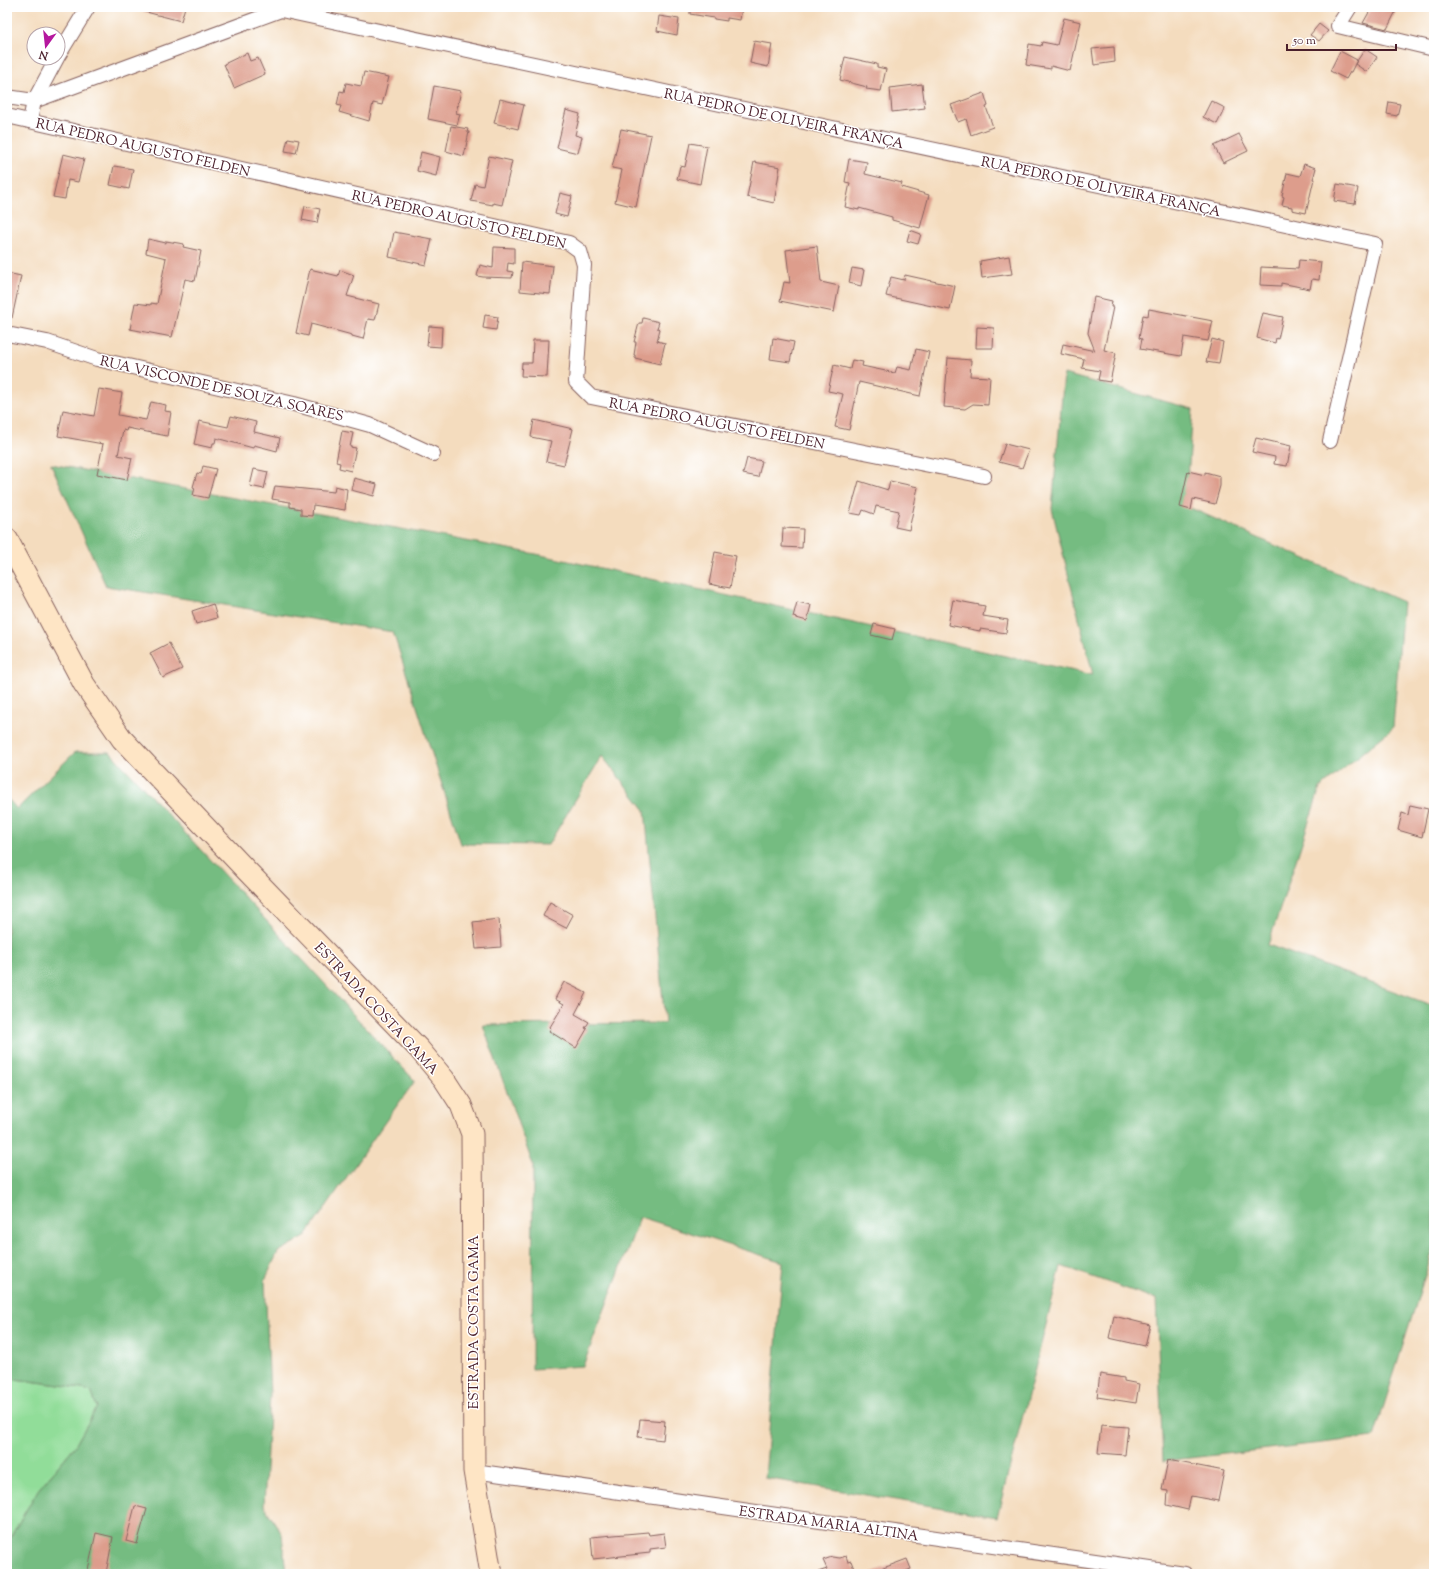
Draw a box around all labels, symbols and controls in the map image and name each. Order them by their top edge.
north arrow [26,26,66,66]
scale bar [1287,26,1396,52]
text: 50 m [1292,32,1316,50]
text: N [37,46,51,64]
street label: RUA PEDRO DE OLIVEIRA FRANÇA [662,85,906,155]
street label: RUA PEDRO AUGUSTO FELDEN [33,115,252,183]
street label: RUA PEDRO DE OLIVEIRA FRANÇA [979,153,1223,223]
street label: RUA PEDRO AUGUSTO FELDEN [349,187,568,255]
street label: RUA VISCONDE DE SOUZA SOARES [98,352,345,428]
street label: RUA PEDRO AUGUSTO FELDEN [607,394,826,456]
street label: ESTRADA COSTA GAMA [309,939,443,1080]
street label: ESTRADA COSTA GAMA [465,1234,485,1409]
street label: ESTRADA MARIA ALTINA [738,1502,921,1548]

